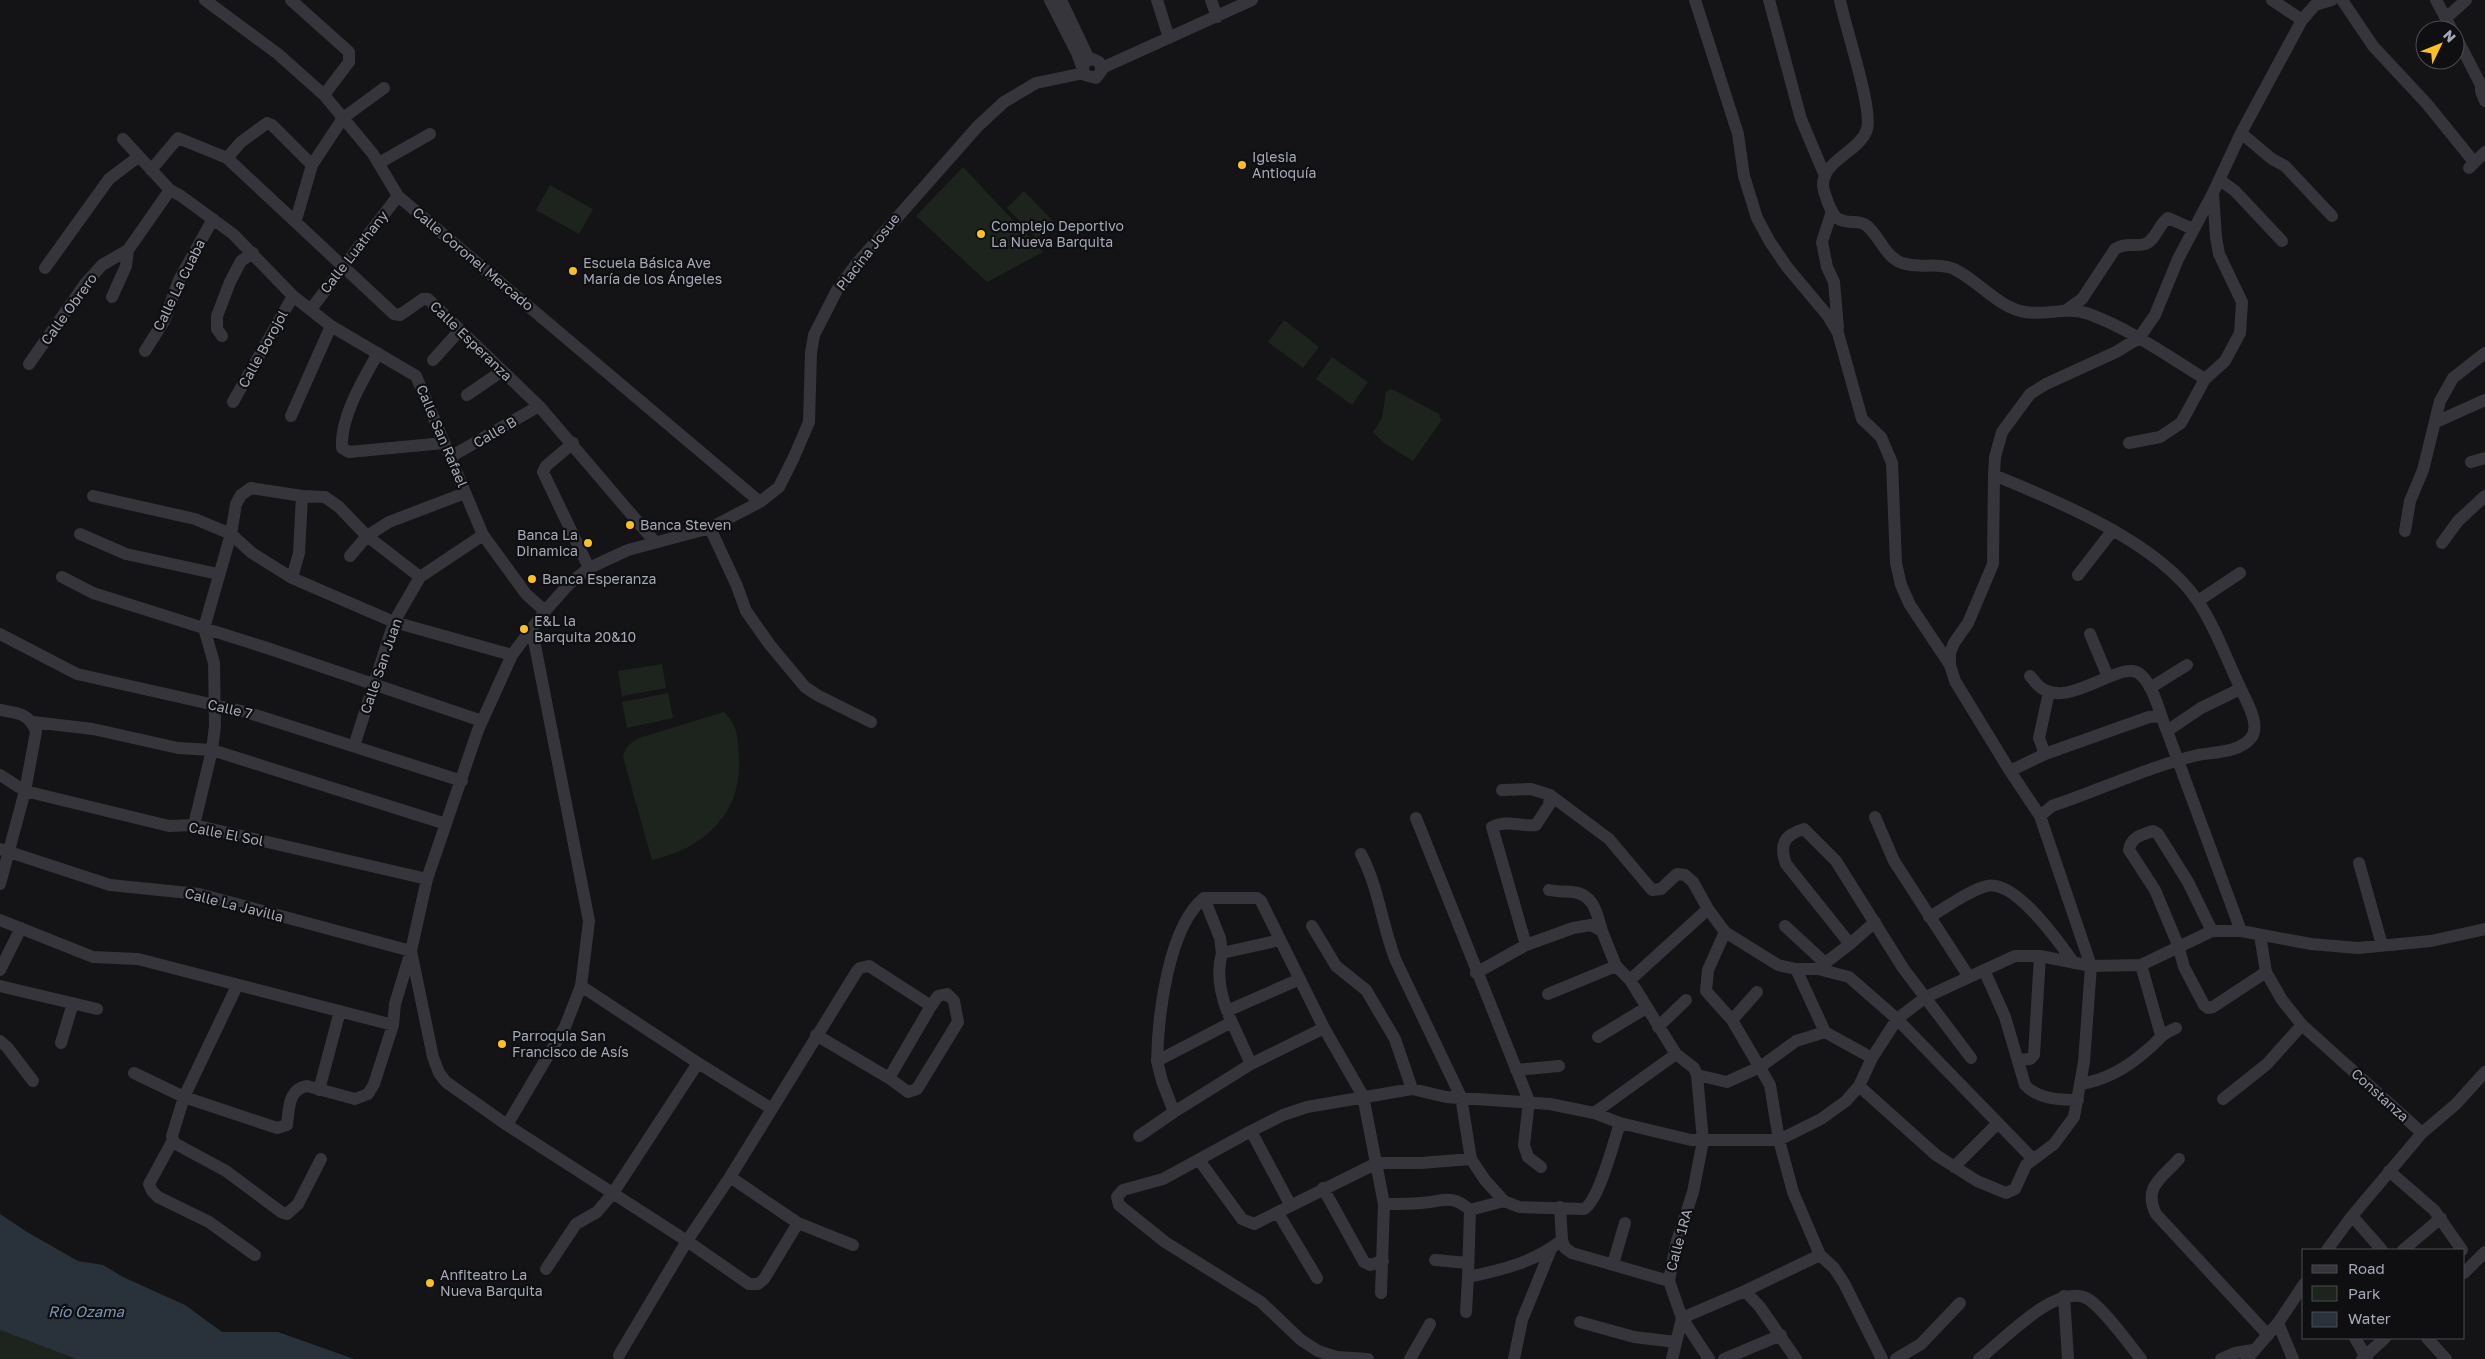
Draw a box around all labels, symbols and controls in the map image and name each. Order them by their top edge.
north arrow [2415,20,2465,70]
text: N [2440,26,2460,45]
place label: Iglesia Antioquía [1252,148,1316,181]
marker: Iglesia Antioquía [1236,159,1248,171]
street label: Calle Coronel Mercado [410,203,537,314]
street label: Calle Luathany [316,207,391,296]
street label: Placina Josue [832,210,903,294]
place label: Complejo Deportivo La Nueva Barquita [991,217,1124,250]
marker: Complejo Deportivo La Nueva Barquita [975,228,987,240]
street label: Calle La Cuaba [149,236,208,333]
place label: Escuela Básica Ave María de los Ángeles [583,254,722,287]
marker: Escuela Básica Ave María de los Ángeles [567,265,579,277]
street label: Calle Obrero [37,270,100,348]
street label: Calle Esperanza [427,297,516,384]
street label: Calle Borojol [234,307,291,390]
street label: Calle San Rafael [413,382,472,490]
street label: Calle B [470,412,519,451]
place label: Banca Steven [640,516,731,533]
marker: Banca Steven [624,519,636,531]
place label: Banca La Dinamica [516,526,578,559]
marker: Banca La Dinamica [582,537,594,549]
place label: Banca Esperanza [542,570,657,587]
marker: Banca Esperanza [526,573,538,585]
place label: E&L la Barquita 20&10 [534,612,636,645]
street label: Calle San Juan [356,616,405,716]
marker: E&L la Barquita 20&10 [518,623,530,635]
street label: Calle 7 [206,695,254,722]
street label: Calle El Sol [187,818,265,849]
street label: Calle La Javilla [183,884,285,925]
place label: Parroquia San Francisco de Asís [512,1027,629,1060]
marker: Parroquia San Francisco de Asís [496,1038,508,1050]
street label: Constanza [2348,1065,2412,1125]
street label: Calle 1RA [1662,1206,1695,1273]
legend [2302,1249,2465,1339]
text: Road [2348,1259,2385,1277]
place label: Anfiteatro La Nueva Barquita [440,1266,543,1299]
marker: Anfiteatro La Nueva Barquita [424,1277,436,1289]
text: Park [2348,1284,2381,1302]
water label: Río Ozama [48,1302,124,1320]
text: Water [2348,1309,2391,1327]

